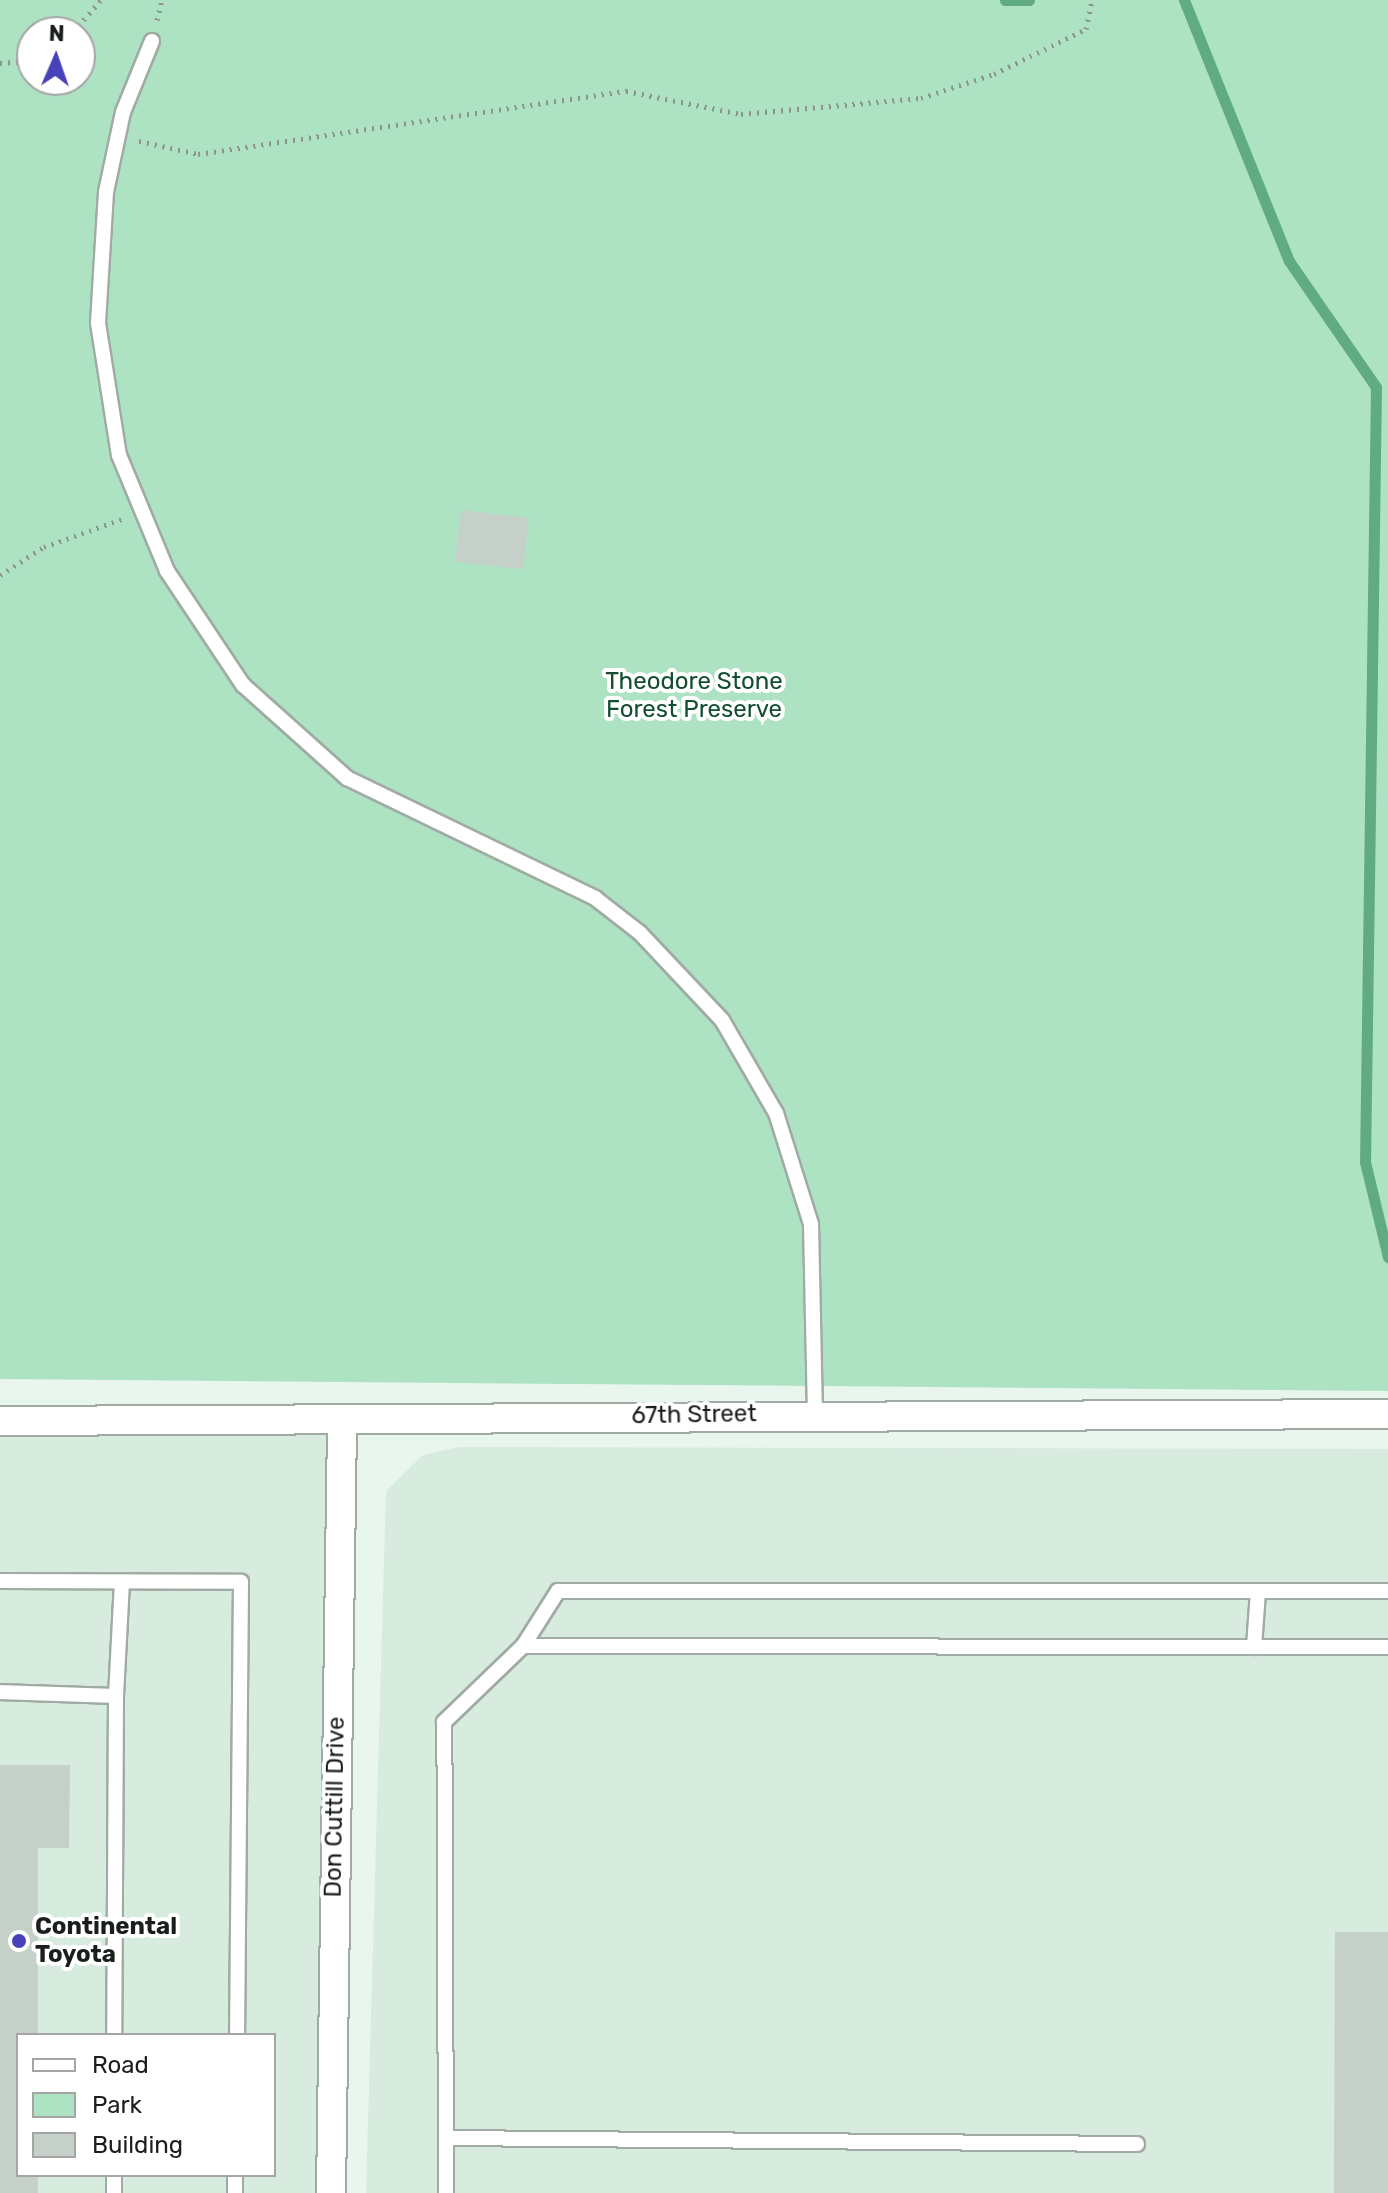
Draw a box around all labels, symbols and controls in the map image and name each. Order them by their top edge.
north arrow [16,16,96,96]
text: N [48,20,65,47]
park label: Theodore Stone Forest Preserve [605,668,783,724]
street label: 67th Street [631,1400,757,1430]
street label: Don Cuttill Drive [319,1716,351,1898]
place label: Continental Toyota [35,1913,177,1969]
marker: Continental Toyota [10,1932,28,1950]
legend [16,2033,276,2177]
text: Road [92,2051,149,2079]
text: Park [92,2091,142,2119]
text: Building [92,2131,183,2159]

